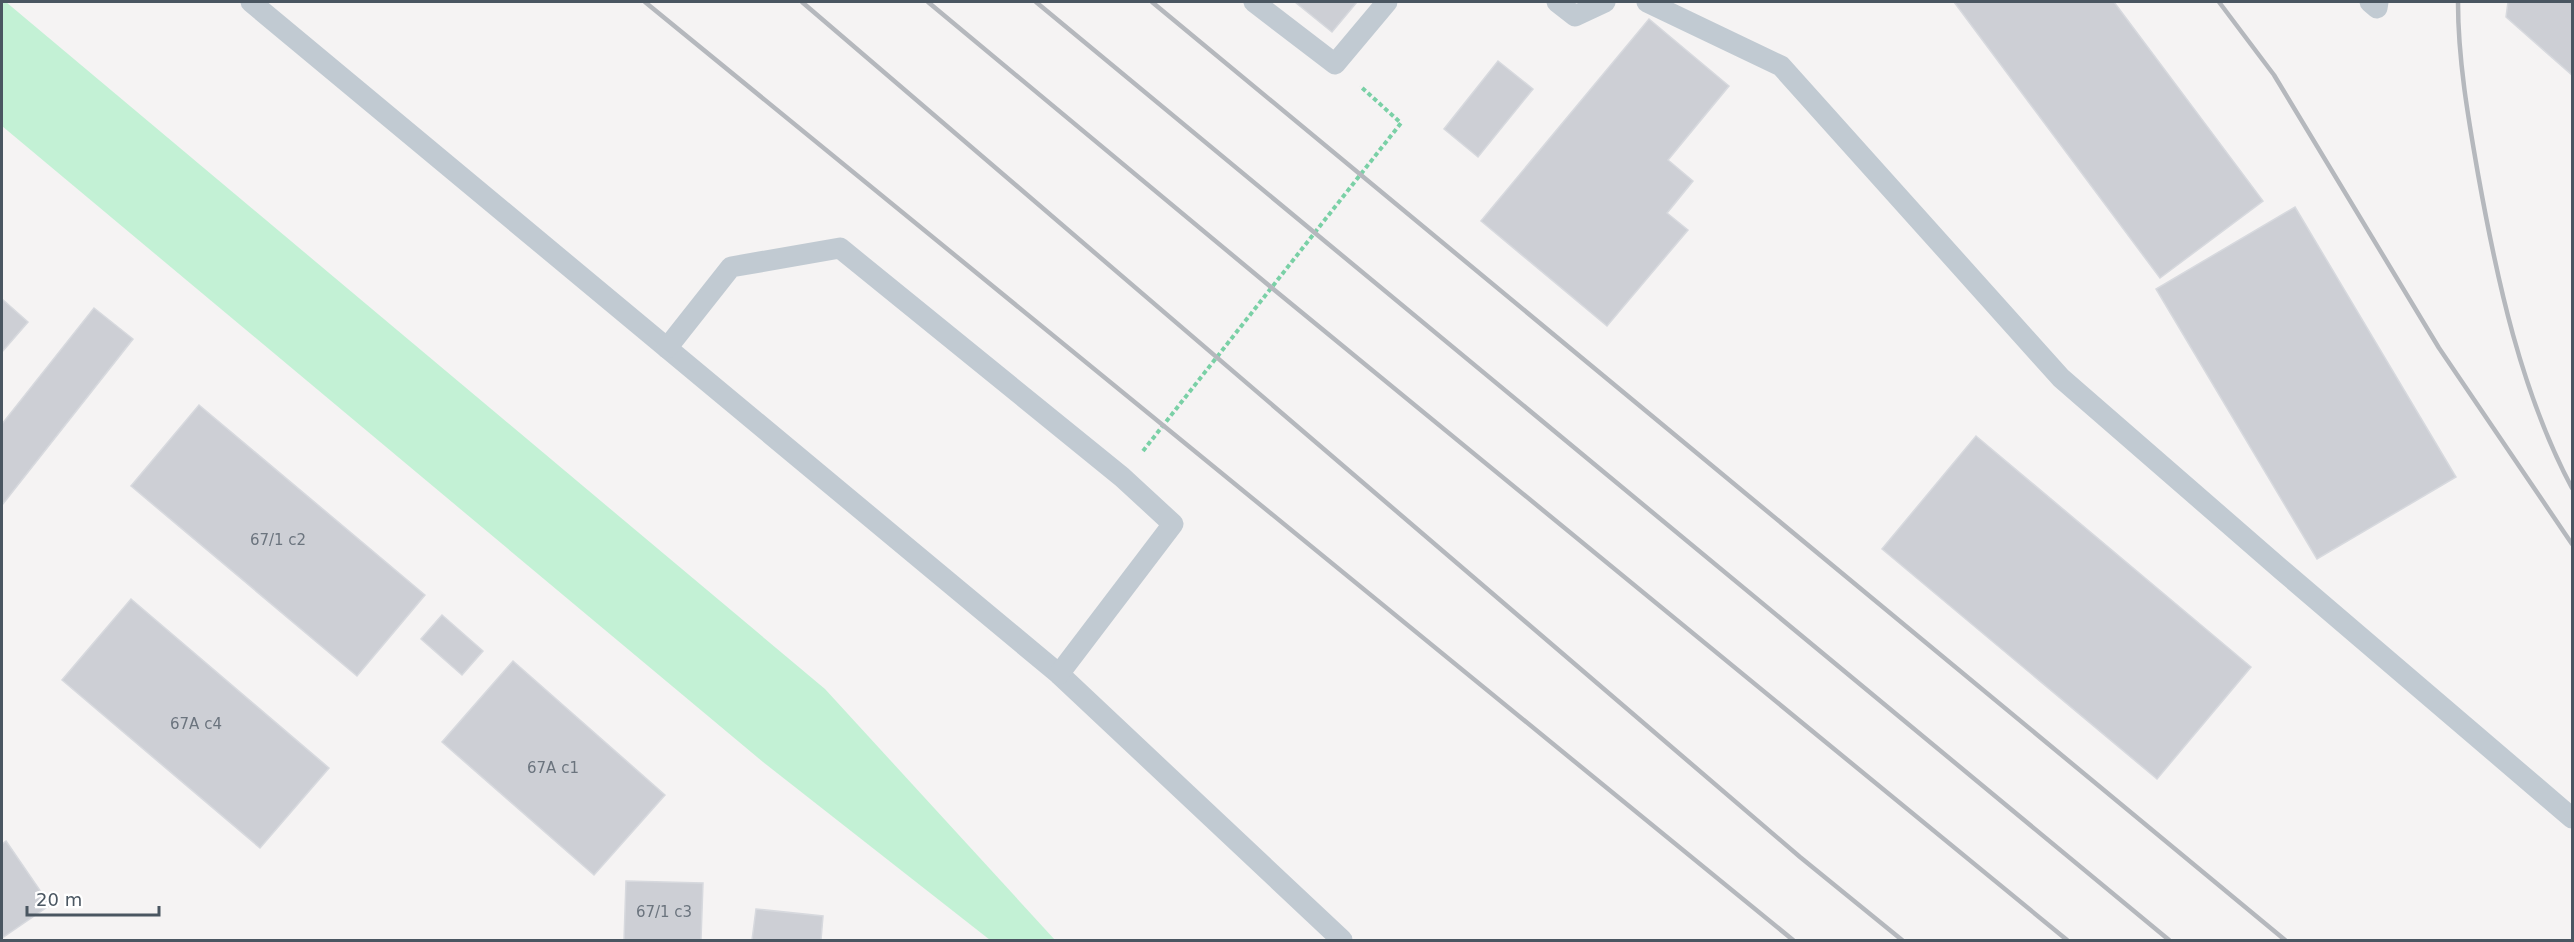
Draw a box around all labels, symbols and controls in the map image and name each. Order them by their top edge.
house number: 67/1 с2 [250,531,306,549]
house number: 67А с4 [170,715,222,733]
house number: 67А с1 [527,759,579,777]
scale bar [27,879,159,917]
text: 20 m [36,889,82,910]
house number: 67/1 с3 [636,903,692,921]

